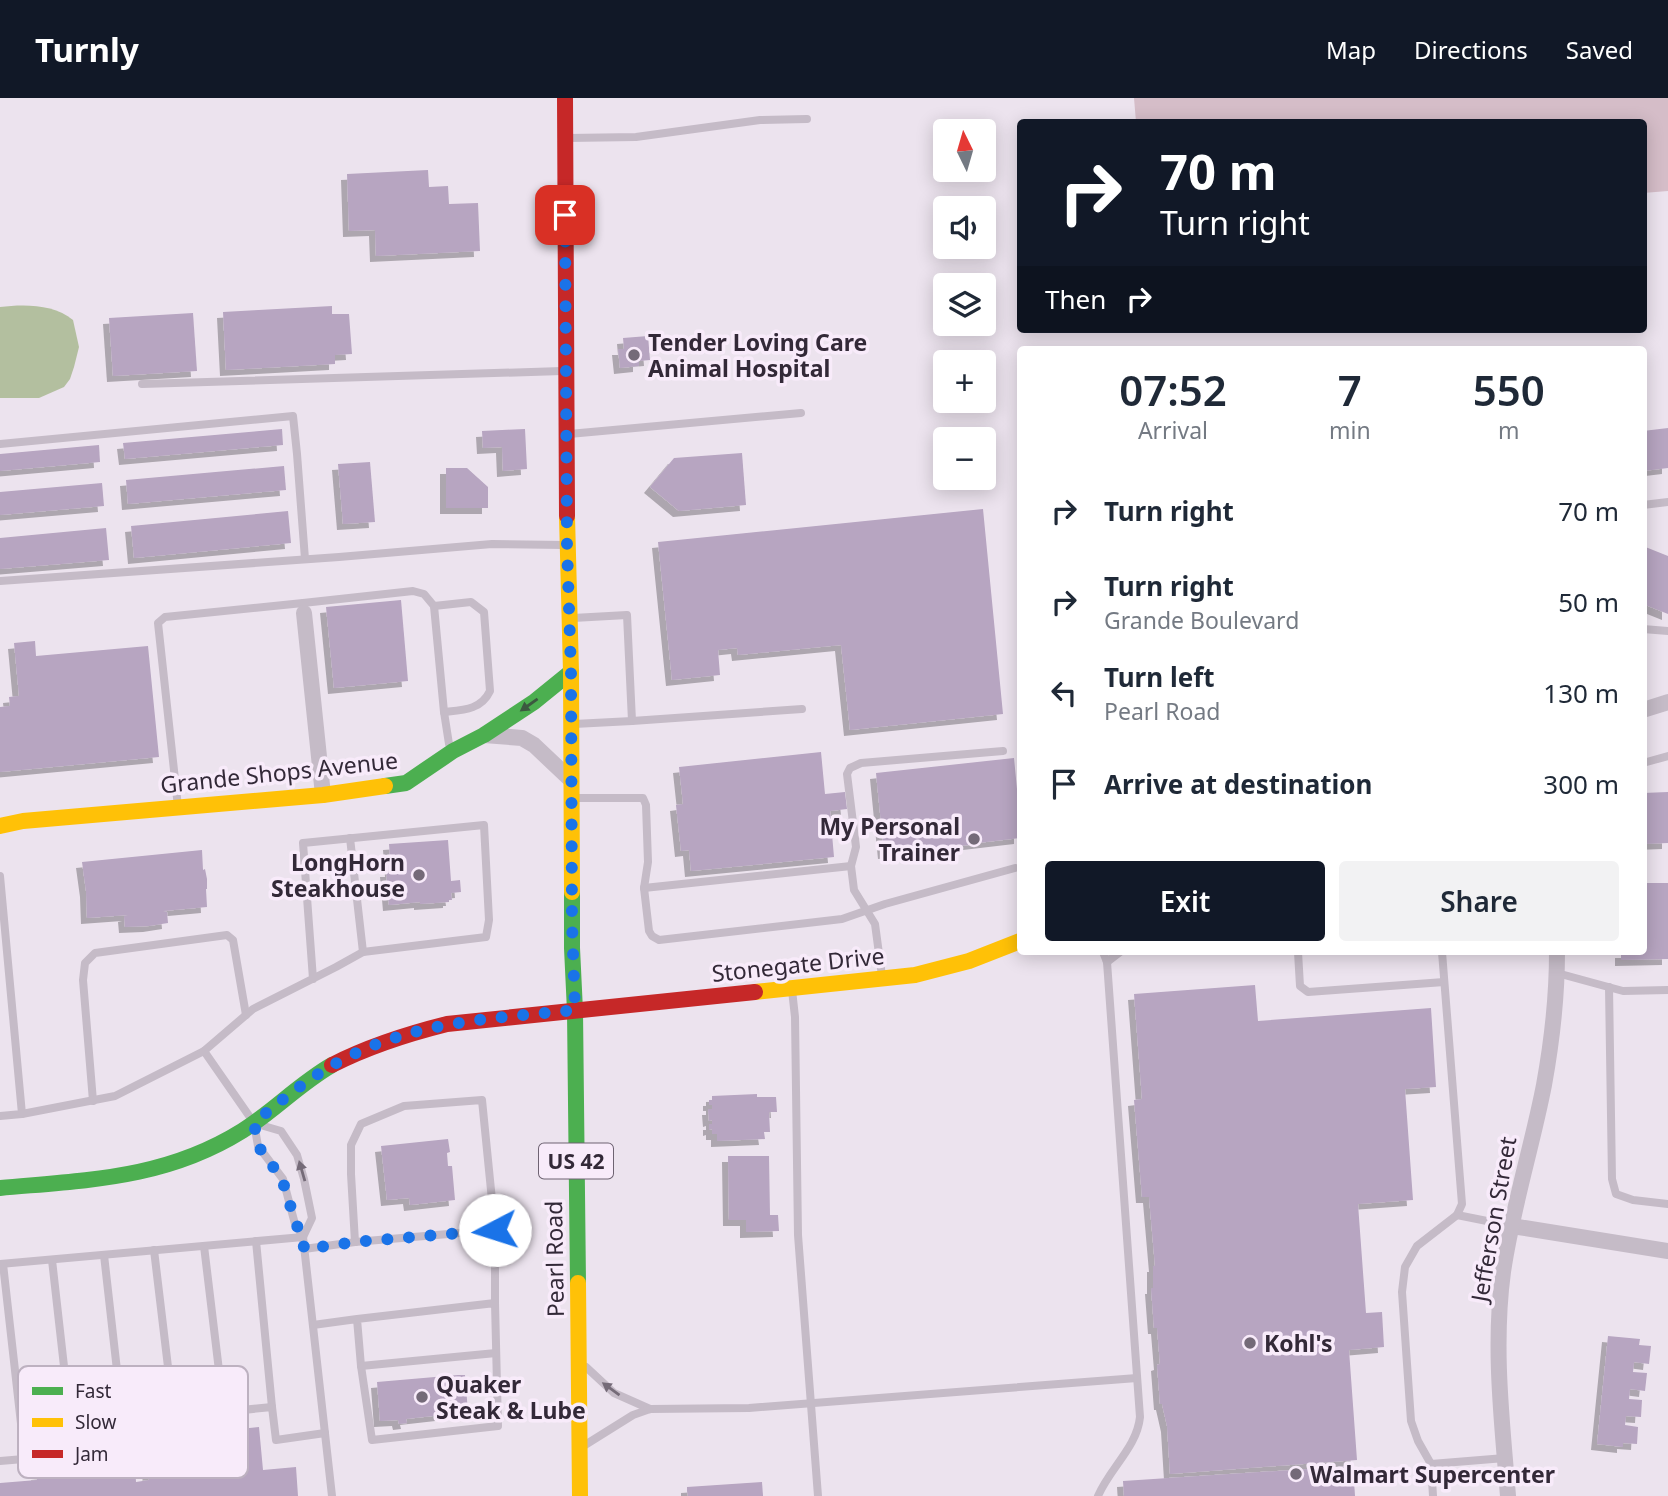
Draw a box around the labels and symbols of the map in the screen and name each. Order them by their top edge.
north arrow [933,119,996,182]
pin [535,185,595,245]
place label: Tender Loving Care Animal Hospital [648,326,867,384]
marker: Tender Loving Care Animal Hospital [626,347,642,363]
one-way arrow [520,698,538,712]
street label: Grande Shops Avenue [159,744,399,800]
place label: My Personal Trainer [819,810,960,868]
marker: My Personal Trainer [966,831,982,847]
place label: LongHorn Steakhouse [271,846,405,904]
marker: LongHorn Steakhouse [411,867,427,883]
street label: Stonegate Drive [710,939,886,989]
street label: Jefferson Street [1462,1134,1523,1306]
road number: US 42 [539,1144,613,1178]
one-way arrow [296,1161,306,1182]
position arrow [458,1193,532,1267]
street label: Pearl Road [537,1200,571,1318]
place label: Kohl's [1264,1327,1332,1359]
marker: Kohl's [1242,1335,1258,1351]
legend [18,1366,248,1478]
place label: Quaker Steak & Lube [436,1368,586,1426]
text: Fast [75,1378,112,1404]
one-way arrow [602,1382,621,1396]
marker: Quaker Steak & Lube [414,1389,430,1405]
text: Slow [75,1409,116,1435]
text: Jam [73,1441,109,1467]
place label: Walmart Supercenter [1310,1458,1555,1490]
marker: Walmart Supercenter [1288,1466,1304,1482]

